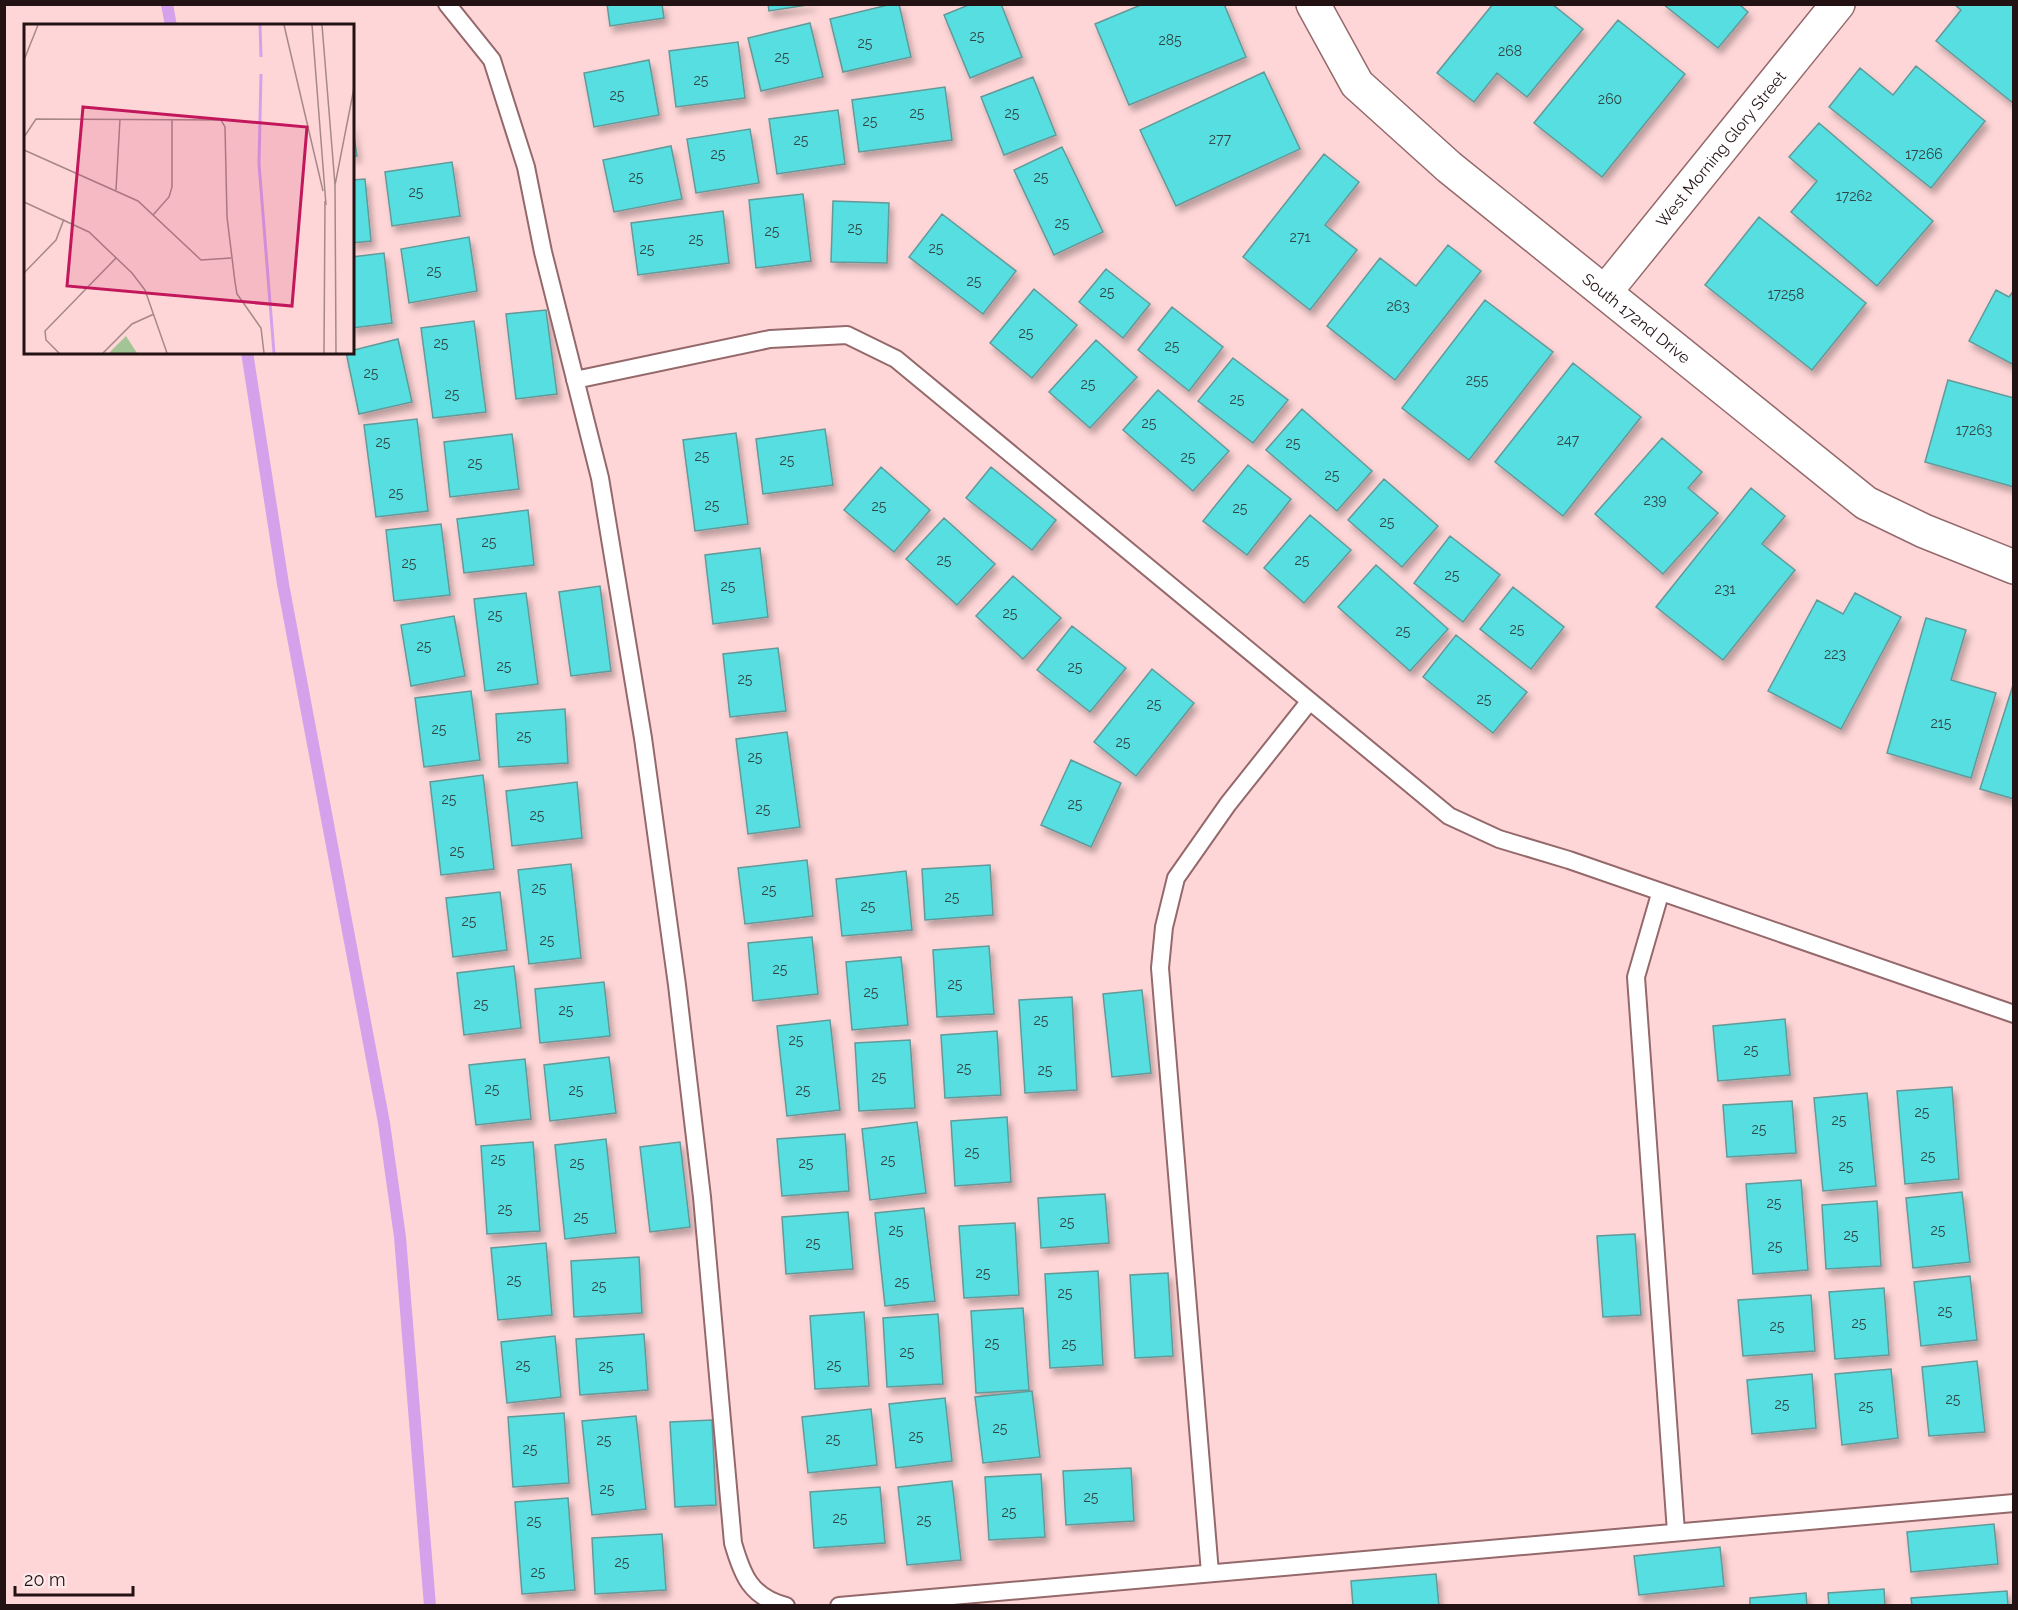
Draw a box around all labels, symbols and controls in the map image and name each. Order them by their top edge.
inset map [24,24,354,354]
house number: 25 [970,28,985,44]
house number: 285 [1158,32,1182,48]
house number: 25 [858,35,873,51]
house number: 268 [1498,43,1522,59]
house number: 25 [775,49,790,65]
street label: West Morning Glory Street [1652,67,1790,231]
house number: 25 [694,72,709,88]
house number: 25 [610,87,625,103]
house number: 260 [1598,91,1622,107]
house number: 25 [910,105,925,121]
house number: 25 [1005,105,1020,121]
house number: 25 [863,113,878,129]
house number: 277 [1209,131,1232,147]
house number: 25 [794,132,809,148]
house number: 25 [711,146,726,162]
house number: 17266 [1905,146,1943,162]
house number: 25 [629,169,644,185]
house number: 25 [1034,169,1049,185]
house number: 25 [409,184,424,200]
house number: 17262 [1836,188,1872,204]
house number: 25 [1055,215,1070,231]
house number: 25 [848,220,863,236]
house number: 25 [765,223,780,239]
house number: 271 [1290,229,1310,245]
house number: 25 [689,231,704,247]
house number: 25 [929,240,944,256]
house number: 25 [640,241,655,257]
house number: 25 [427,263,442,279]
street label: South 172nd Drive [1579,269,1694,368]
house number: 25 [967,273,982,289]
house number: 25 [1100,284,1115,300]
house number: 17258 [1768,286,1804,302]
house number: 263 [1386,298,1410,314]
house number: 25 [1019,325,1034,341]
house number: 25 [434,335,449,351]
house number: 25 [1165,338,1180,354]
house number: 25 [364,365,379,381]
house number: 255 [1466,372,1489,388]
house number: 25 [1081,376,1096,392]
house number: 25 [445,386,460,402]
house number: 25 [1230,391,1245,407]
house number: 25 [1142,415,1157,431]
house number: 17263 [1956,422,1992,438]
house number: 247 [1557,432,1580,448]
house number: 25 [376,434,391,450]
house number: 25 [1286,435,1301,451]
house number: 25 [695,448,710,464]
house number: 25 [1181,449,1196,465]
house number: 25 [780,452,795,468]
house number: 25 [468,455,483,471]
house number: 25 [1325,467,1340,483]
house number: 25 [389,485,404,501]
house number: 239 [1644,492,1666,508]
house number: 25 [705,497,720,513]
house number: 25 [872,498,887,514]
house number: 25 [1233,500,1248,516]
house number: 25 [1380,514,1395,530]
house number: 25 [482,534,497,550]
house number: 25 [937,552,952,568]
house number: 25 [1295,552,1310,568]
house number: 25 [402,555,417,571]
house number: 25 [1445,567,1460,583]
house number: 25 [721,578,736,594]
house number: 231 [1715,581,1735,597]
house number: 25 [1003,605,1018,621]
house number: 25 [488,607,503,623]
house number: 25 [1510,621,1525,637]
house number: 25 [1396,623,1411,639]
house number: 25 [417,638,432,654]
house number: 223 [1824,646,1846,662]
house number: 25 [497,658,512,674]
house number: 25 [1068,659,1083,675]
house number: 25 [738,671,753,687]
house number: 25 [1477,691,1492,707]
house number: 25 [1147,696,1162,712]
house number: 215 [1931,715,1952,731]
house number: 25 [432,721,447,737]
house number: 25 [517,728,532,744]
house number: 25 [1116,734,1131,750]
house number: 25 [748,749,763,765]
house number: 25 [442,791,457,807]
house number: 25 [1068,796,1083,812]
house number: 25 [756,801,771,817]
house number: 25 [530,807,545,823]
house number: 25 [450,843,465,859]
house number: 25 [532,880,547,896]
house number: 25 [762,882,777,898]
house number: 25 [945,889,960,905]
house number: 25 [861,898,876,914]
house number: 25 [462,913,477,929]
house number: 25 [540,932,555,948]
house number: 25 [773,961,788,977]
house number: 25 [948,976,963,992]
house number: 25 [864,984,879,1000]
house number: 25 [474,996,489,1012]
house number: 25 [559,1002,574,1018]
house number: 25 [1034,1012,1049,1028]
house number: 25 [789,1032,804,1048]
house number: 25 [1744,1042,1759,1058]
house number: 25 [957,1060,972,1076]
house number: 25 [1038,1062,1053,1078]
house number: 25 [872,1069,887,1085]
house number: 25 [485,1081,500,1097]
house number: 25 [569,1082,584,1098]
house number: 25 [796,1082,811,1098]
house number: 25 [1915,1104,1930,1120]
house number: 25 [1832,1112,1847,1128]
house number: 25 [1752,1121,1767,1137]
house number: 25 [965,1144,980,1160]
house number: 25 [1921,1148,1936,1164]
house number: 25 [491,1151,506,1167]
house number: 25 [881,1152,896,1168]
house number: 25 [570,1155,585,1171]
house number: 25 [799,1155,814,1171]
house number: 25 [1839,1158,1854,1174]
house number: 25 [1767,1195,1782,1211]
house number: 25 [498,1201,513,1217]
house number: 25 [574,1209,589,1225]
house number: 25 [1060,1214,1075,1230]
house number: 25 [889,1222,904,1238]
house number: 25 [1931,1222,1946,1238]
house number: 25 [1844,1227,1859,1243]
house number: 25 [806,1235,821,1251]
house number: 25 [1768,1238,1783,1254]
house number: 25 [976,1265,991,1281]
house number: 25 [507,1272,522,1288]
house number: 25 [895,1274,910,1290]
house number: 25 [592,1278,607,1294]
house number: 25 [1058,1285,1073,1301]
house number: 25 [1938,1303,1953,1319]
house number: 25 [1852,1315,1867,1331]
house number: 25 [1770,1318,1785,1334]
house number: 25 [985,1335,1000,1351]
house number: 25 [1062,1336,1077,1352]
house number: 25 [900,1344,915,1360]
house number: 25 [516,1357,531,1373]
house number: 25 [827,1357,842,1373]
house number: 25 [599,1358,614,1374]
house number: 25 [1946,1391,1961,1407]
house number: 25 [1775,1396,1790,1412]
house number: 25 [1859,1398,1874,1414]
house number: 25 [993,1420,1008,1436]
house number: 25 [909,1428,924,1444]
house number: 25 [826,1431,841,1447]
house number: 25 [597,1432,612,1448]
house number: 25 [523,1441,538,1457]
house number: 25 [600,1481,615,1497]
house number: 25 [1084,1489,1099,1505]
house number: 25 [1002,1504,1017,1520]
house number: 25 [833,1510,848,1526]
house number: 25 [917,1512,932,1528]
house number: 25 [527,1513,542,1529]
house number: 25 [615,1554,630,1570]
scale bar [15,1559,134,1597]
house number: 25 [531,1564,546,1580]
text: 20 m [24,1569,66,1590]

